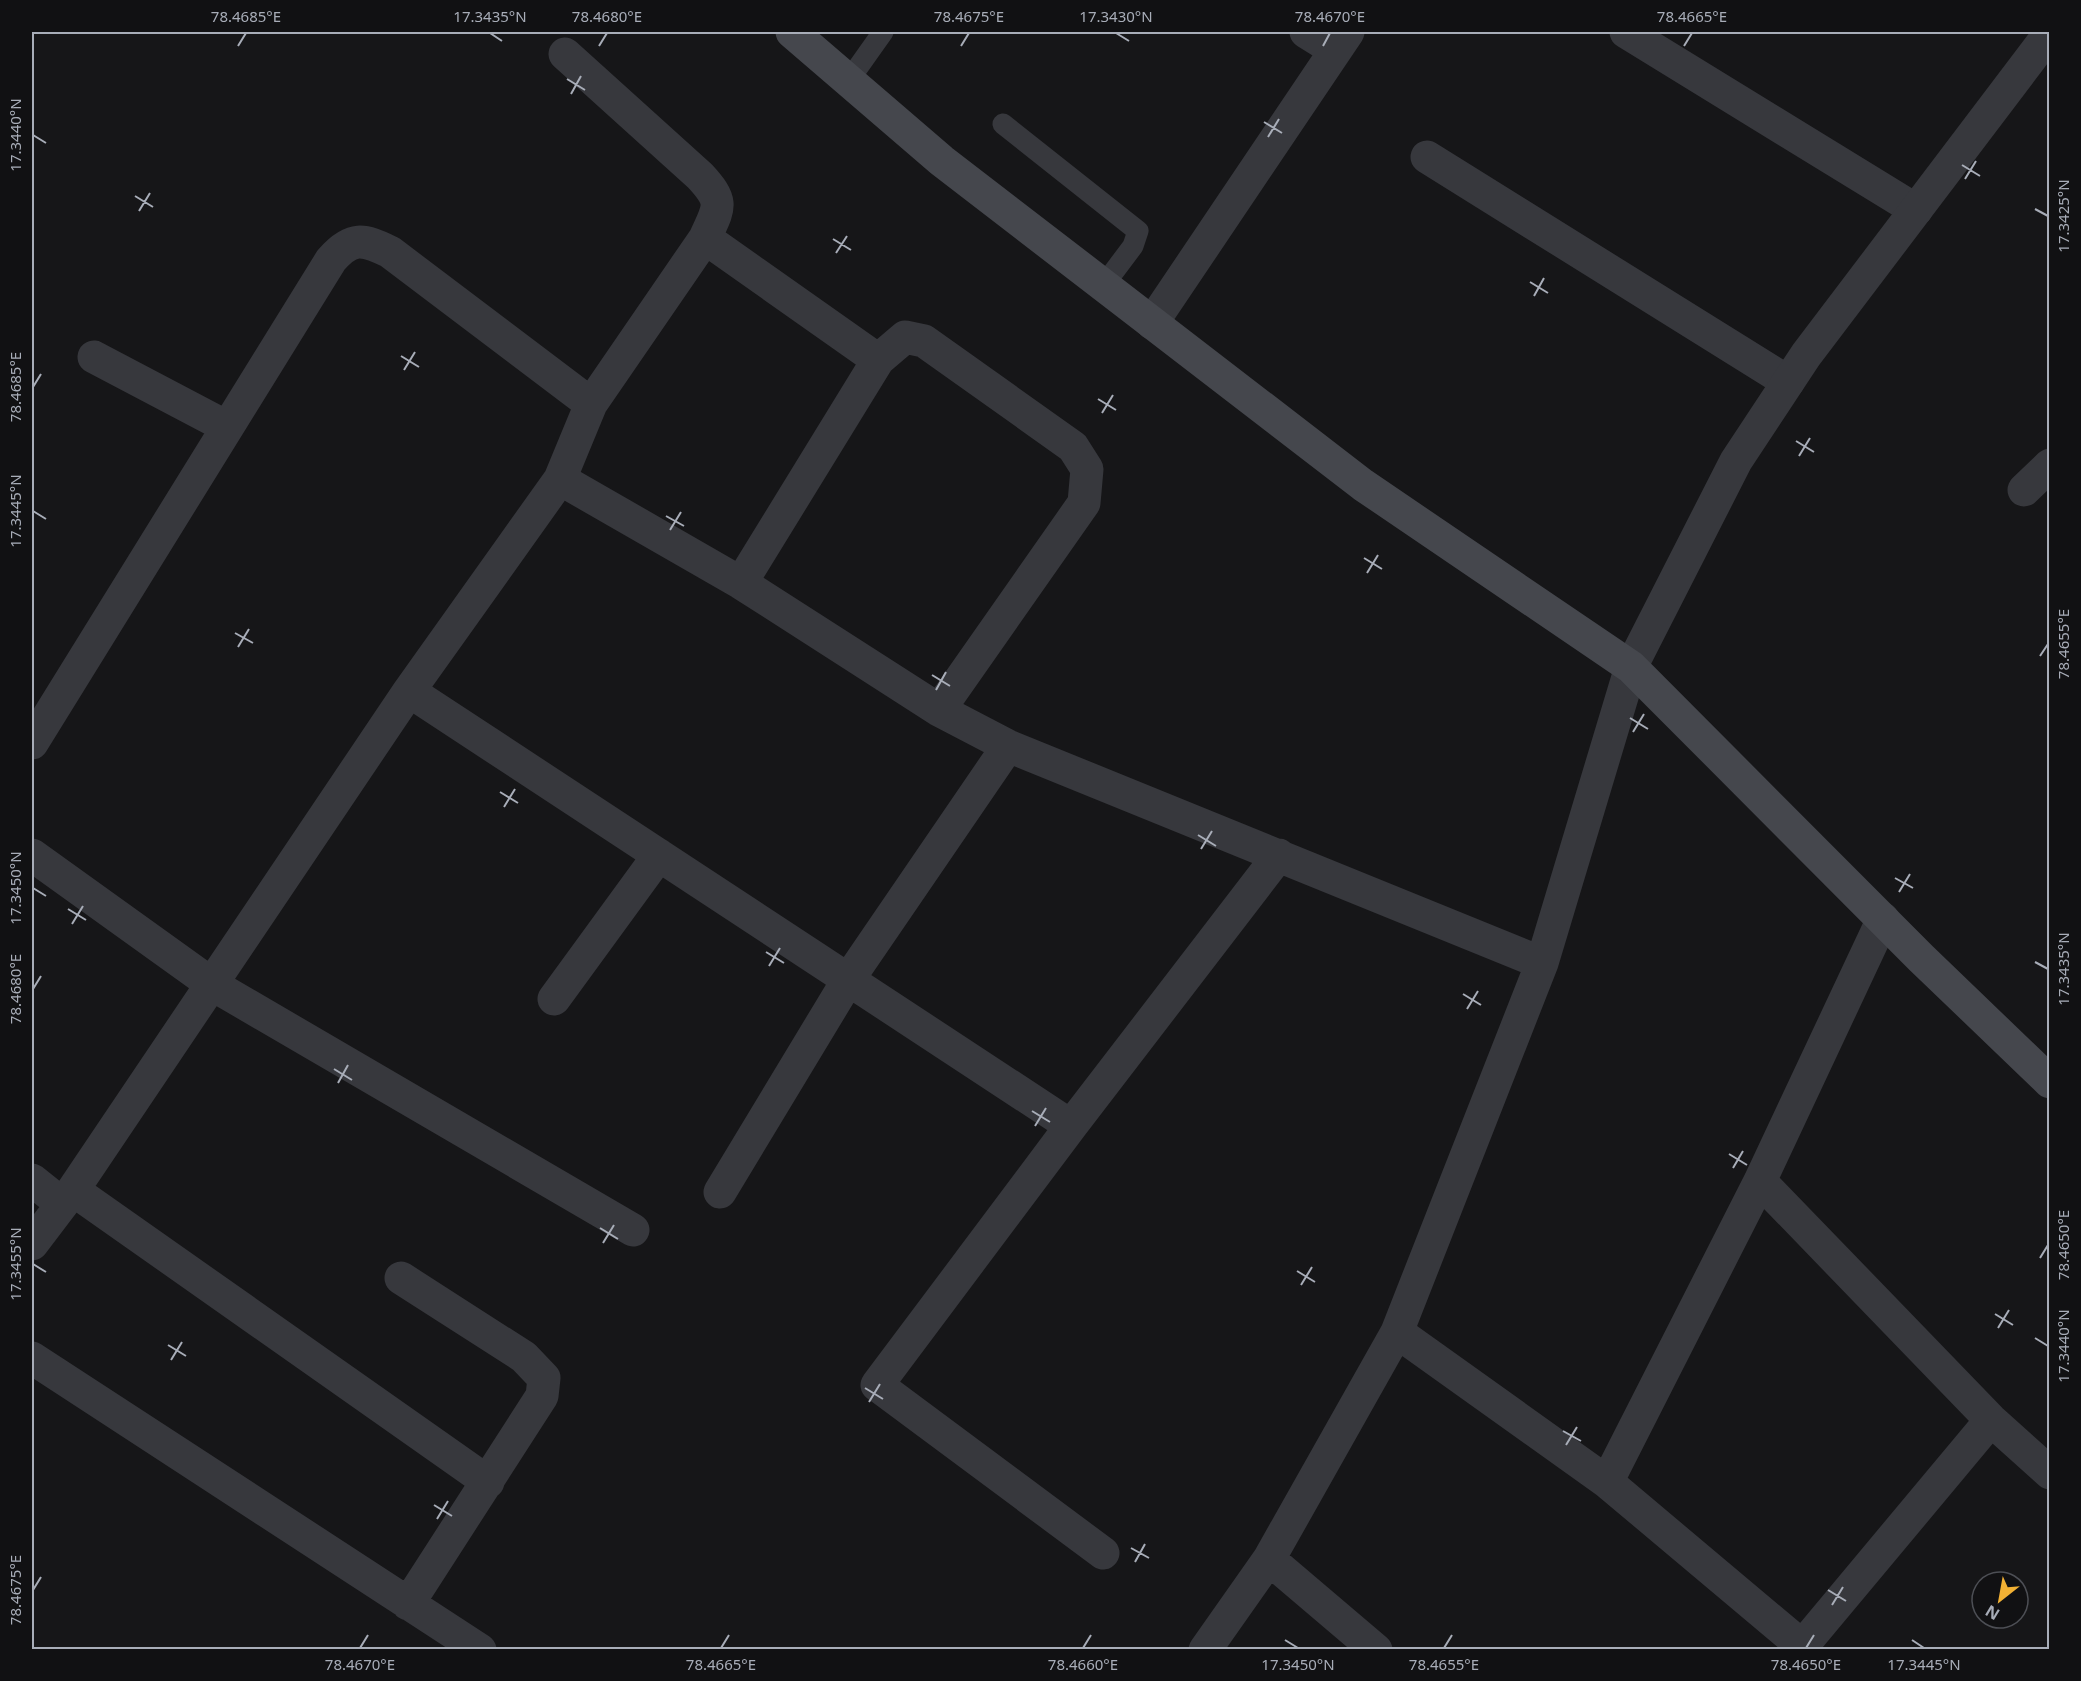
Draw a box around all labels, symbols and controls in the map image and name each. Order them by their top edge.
text: 78.4685°E [211,6,281,26]
text: 17.3435°N [453,6,527,26]
text: 78.4680°E [572,6,642,26]
text: 78.4675°E [934,6,1004,26]
text: 17.3430°N [1079,6,1153,26]
text: 78.4670°E [1295,6,1365,26]
text: 78.4665°E [1657,6,1727,26]
text: 17.3440°N [5,98,25,172]
text: 17.3425°N [2053,179,2073,253]
text: 78.4685°E [5,352,25,422]
text: 17.3445°N [5,474,25,548]
text: 78.4655°E [2053,609,2073,679]
text: 17.3450°N [5,851,25,925]
text: 17.3435°N [2053,932,2073,1006]
text: 78.4680°E [5,954,25,1024]
text: 78.4650°E [2053,1210,2073,1280]
text: 17.3455°N [5,1227,25,1301]
text: 17.3440°N [2053,1309,2073,1383]
text: 78.4675°E [5,1555,25,1625]
north arrow [1970,1570,2030,1630]
text: N [1981,1600,2004,1626]
text: 78.4670°E [325,1654,395,1674]
text: 78.4665°E [686,1654,756,1674]
text: 78.4660°E [1048,1654,1118,1674]
text: 17.3450°N [1261,1654,1335,1674]
text: 78.4655°E [1409,1654,1479,1674]
text: 78.4650°E [1771,1654,1841,1674]
text: 17.3445°N [1887,1654,1961,1674]

